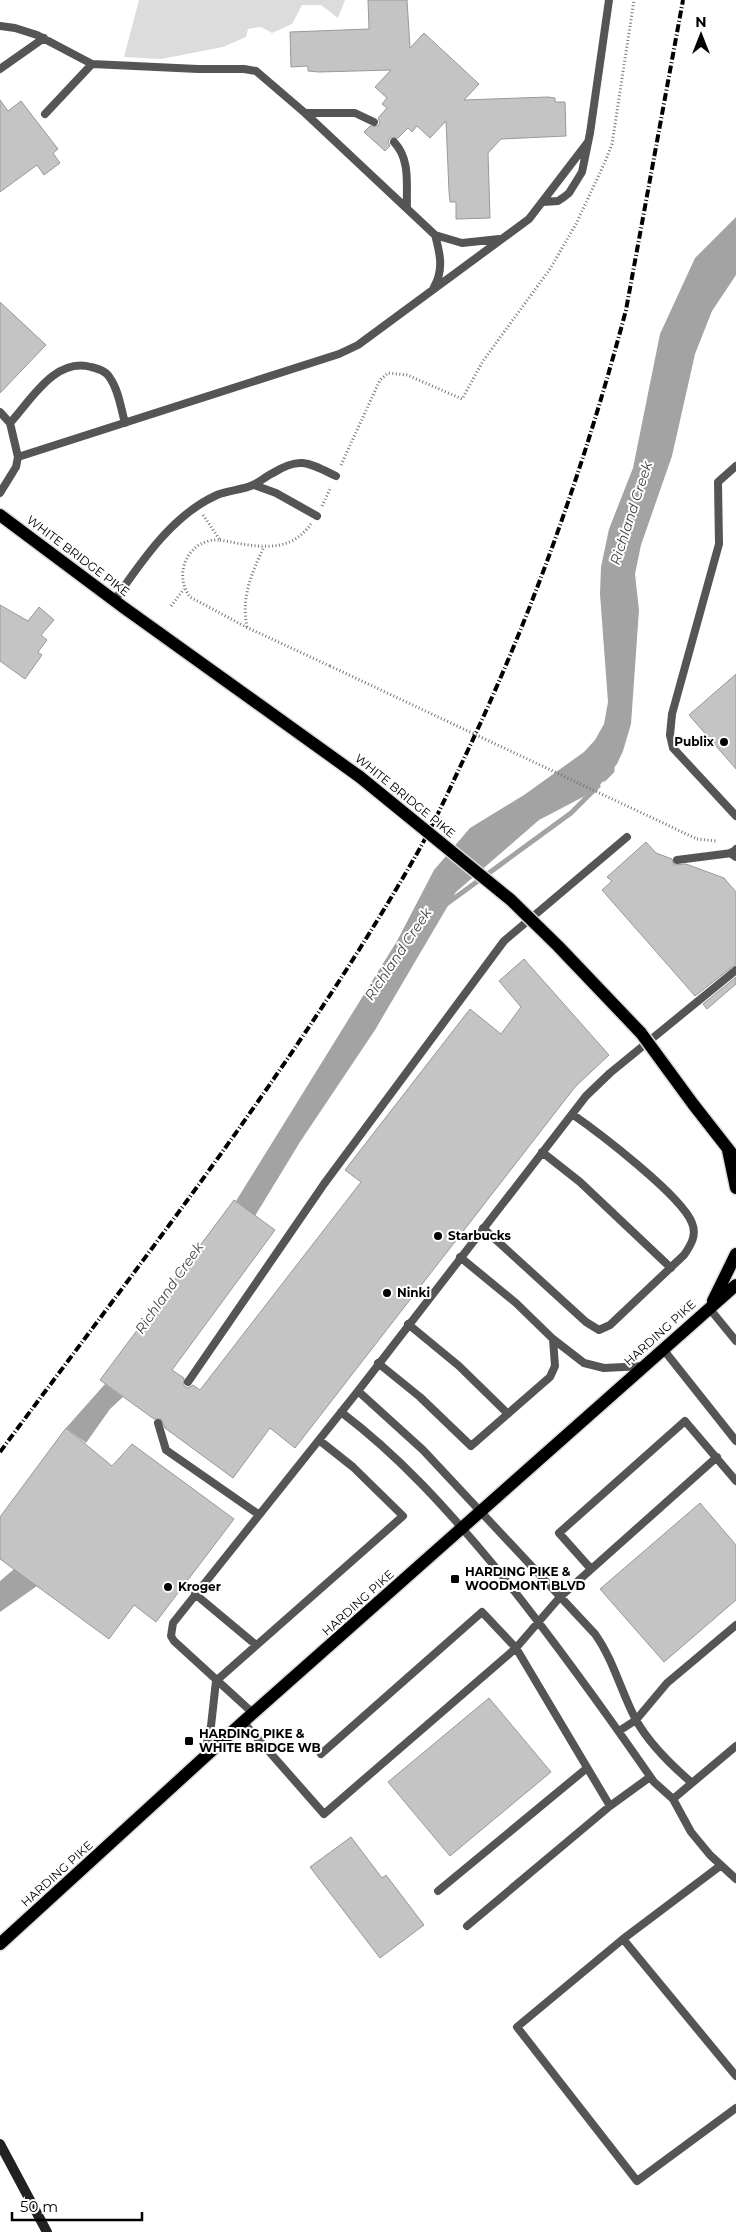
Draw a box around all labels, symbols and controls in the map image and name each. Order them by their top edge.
north arrow [676,10,726,60]
text: N [695,13,707,31]
water label: Richland Creek [606,458,656,567]
street label: WHITE BRIDGE PIKE [24,512,133,599]
place label: Publix [674,734,715,749]
marker: Publix [718,736,730,748]
street label: WHITE BRIDGE PIKE [352,750,459,841]
water label: Richland Creek [360,904,436,1004]
place label: Starbucks [448,1228,511,1243]
marker: Starbucks [432,1230,444,1242]
water label: Richland Creek [131,1238,208,1337]
place label: Ninki [397,1285,430,1300]
marker: Ninki [381,1287,393,1299]
street label: HARDING PIKE [621,1296,699,1369]
place label: HARDING PIKE & WOODMONT BLVD [465,1564,586,1593]
street label: HARDING PIKE [319,1566,397,1639]
marker: HARDING PIKE & WOODMONT BLVD [449,1573,461,1585]
place label: Kroger [178,1579,221,1594]
marker: Kroger [162,1581,174,1593]
place label: HARDING PIKE & WHITE BRIDGE WB [199,1726,321,1755]
marker: HARDING PIKE & WHITE BRIDGE WB [183,1735,195,1747]
street label: HARDING PIKE [18,1837,96,1910]
scale bar [12,2190,142,2222]
text: 50 m [20,2197,58,2216]

